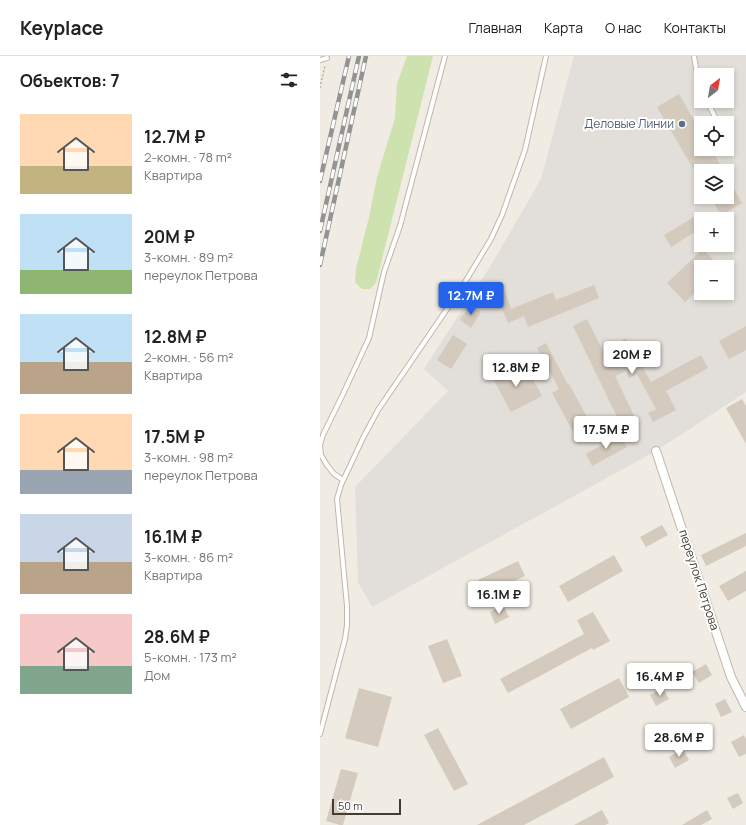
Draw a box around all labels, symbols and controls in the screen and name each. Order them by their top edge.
text: Keyplace [20,15,103,41]
text: Главная [469,18,522,37]
text: Карта [544,18,583,37]
text: О нас [605,18,642,37]
text: Контакты [664,18,726,37]
north arrow [694,68,734,108]
map controls [694,68,734,300]
text: Объектов: 7 [20,69,120,92]
icon: filters [278,69,300,91]
place label: Деловые Линии [584,115,674,132]
button: locate [694,116,734,156]
marker: Деловые Линии [677,119,687,129]
text: 12.7M ₽ [144,125,205,148]
icon: home [52,130,100,178]
text: 2-комн. · 78 m² [144,148,232,166]
button: layers [694,164,734,204]
text: Квартира [144,166,203,184]
button: + [694,212,734,252]
text: 20M ₽ [144,225,195,248]
icon: home [52,230,100,278]
text: 3-комн. · 89 m² [144,248,233,266]
button: − [694,260,734,300]
text: переулок Петрова [144,266,258,284]
pin: 12.7M ₽ [434,282,508,316]
text: 12.7M ₽ [448,286,494,304]
text: 12.8M ₽ [144,325,207,348]
icon: home [52,330,100,378]
pin: 20M ₽ [604,341,660,375]
text: 20M ₽ [613,345,651,363]
text: 2-комн. · 56 m² [144,348,233,366]
pin: 12.8M ₽ [479,354,553,388]
text: 12.8M ₽ [492,358,540,376]
text: Квартира [144,366,203,384]
pin: 17.5M ₽ [569,416,643,450]
text: 17.5M ₽ [583,420,629,438]
text: 17.5M ₽ [144,425,205,448]
icon: home [52,430,100,478]
text: 3-комн. · 98 m² [144,448,233,466]
text: переулок Петрова [144,466,258,484]
text: 16.1M ₽ [144,525,202,548]
street label: переулок Петрова [675,527,724,632]
icon: home [52,530,100,578]
text: 3-комн. · 86 m² [144,548,233,566]
text: Квартира [144,566,203,584]
pin: 16.1M ₽ [462,581,536,615]
text: 16.1M ₽ [477,585,521,603]
text: 28.6M ₽ [144,625,210,648]
icon: home [52,630,100,678]
text: 5-комн. · 173 m² [144,648,237,666]
pin: 16.4M ₽ [623,663,697,697]
text: Дом [144,666,170,684]
text: 16.4M ₽ [636,667,684,685]
pin: 28.6M ₽ [642,724,716,758]
text: 28.6M ₽ [654,728,704,746]
scale bar [332,797,401,816]
text: 50 m [338,798,363,813]

